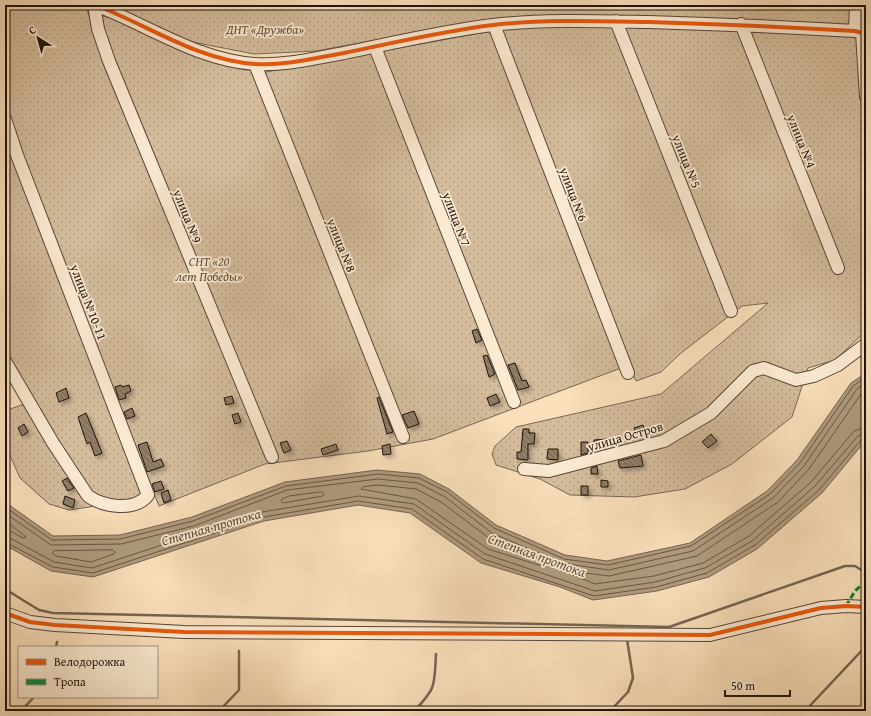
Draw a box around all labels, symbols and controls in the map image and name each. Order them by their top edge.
north arrow [18,18,58,58]
park label: ДНТ «Дружба» [225,20,304,39]
text: С [25,22,39,38]
street label: улица №4 [782,111,821,171]
street label: улица №5 [667,131,706,191]
street label: улица №6 [554,163,593,224]
street label: улица №9 [168,186,207,246]
street label: улица №7 [437,188,476,249]
street label: улица №8 [322,215,361,275]
park label: СНТ «20 лет Победы» [175,252,243,286]
street label: улица №10-11 [65,261,112,343]
street label: улица Остров [584,417,665,457]
water label: Степная протока [159,503,264,551]
water label: Степная протока [485,528,589,582]
legend [18,646,158,698]
text: Велодорожка [54,653,125,670]
scale bar [725,672,790,698]
text: Тропа [54,673,86,690]
text: 50 m [731,677,755,694]

